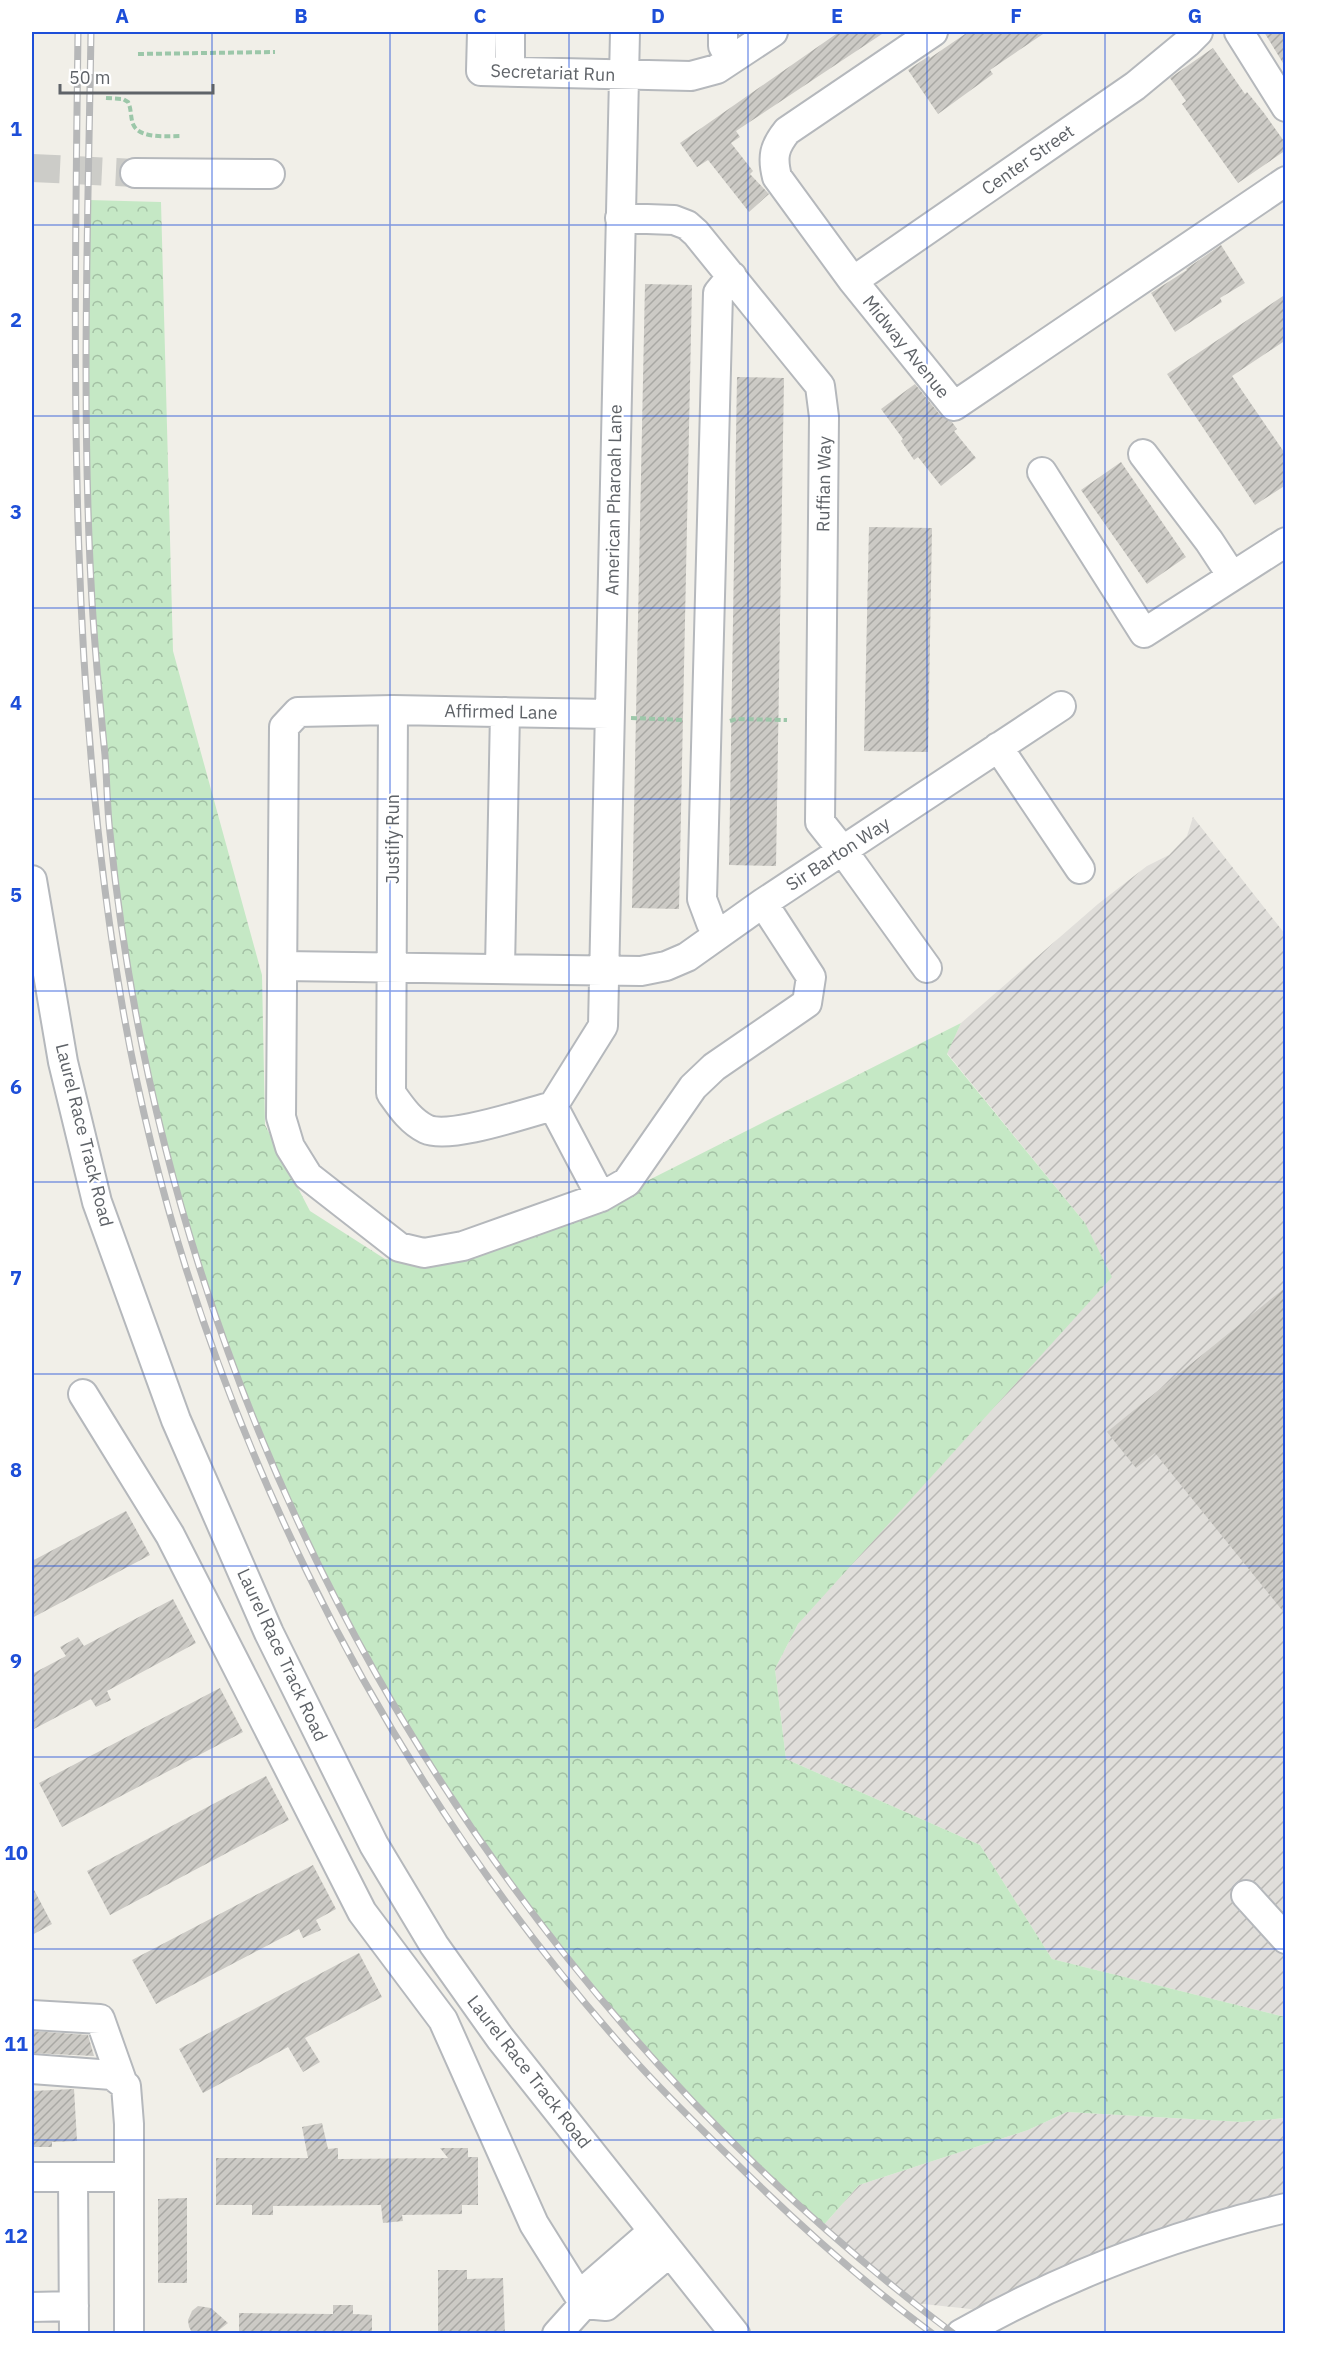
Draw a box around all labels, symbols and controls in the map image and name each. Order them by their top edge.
text: A [115,2,129,29]
text: B [294,2,308,29]
text: C [473,2,487,29]
text: D [651,2,665,29]
text: E [831,2,843,29]
text: F [1010,2,1022,29]
text: G [1188,2,1202,29]
scale bar [60,57,213,95]
street label: Secretariat Run [490,59,616,86]
text: 50 m [69,66,111,89]
text: 1 [10,115,22,142]
street label: Center Street [977,119,1078,200]
street label: Midway Avenue [858,290,955,403]
text: 2 [10,306,22,333]
street label: American Pharoah Lane [600,404,627,596]
street label: Ruffian Way [811,436,836,532]
text: 3 [10,498,22,525]
text: 4 [10,689,22,716]
street label: Affirmed Lane [444,699,558,724]
street label: Justify Run [381,794,404,884]
street label: Sir Barton Way [782,812,894,896]
text: 5 [10,881,22,908]
street label: Laurel Race Track Road [51,1041,118,1229]
text: 6 [10,1073,22,1100]
text: 7 [10,1264,22,1291]
text: 8 [10,1456,22,1483]
street label: Laurel Race Track Road [232,1565,333,1745]
text: 9 [10,1647,22,1674]
text: 10 [4,1839,28,1866]
street label: Laurel Race Track Road [462,1990,596,2153]
text: 11 [4,2030,28,2057]
text: 12 [4,2222,28,2249]

